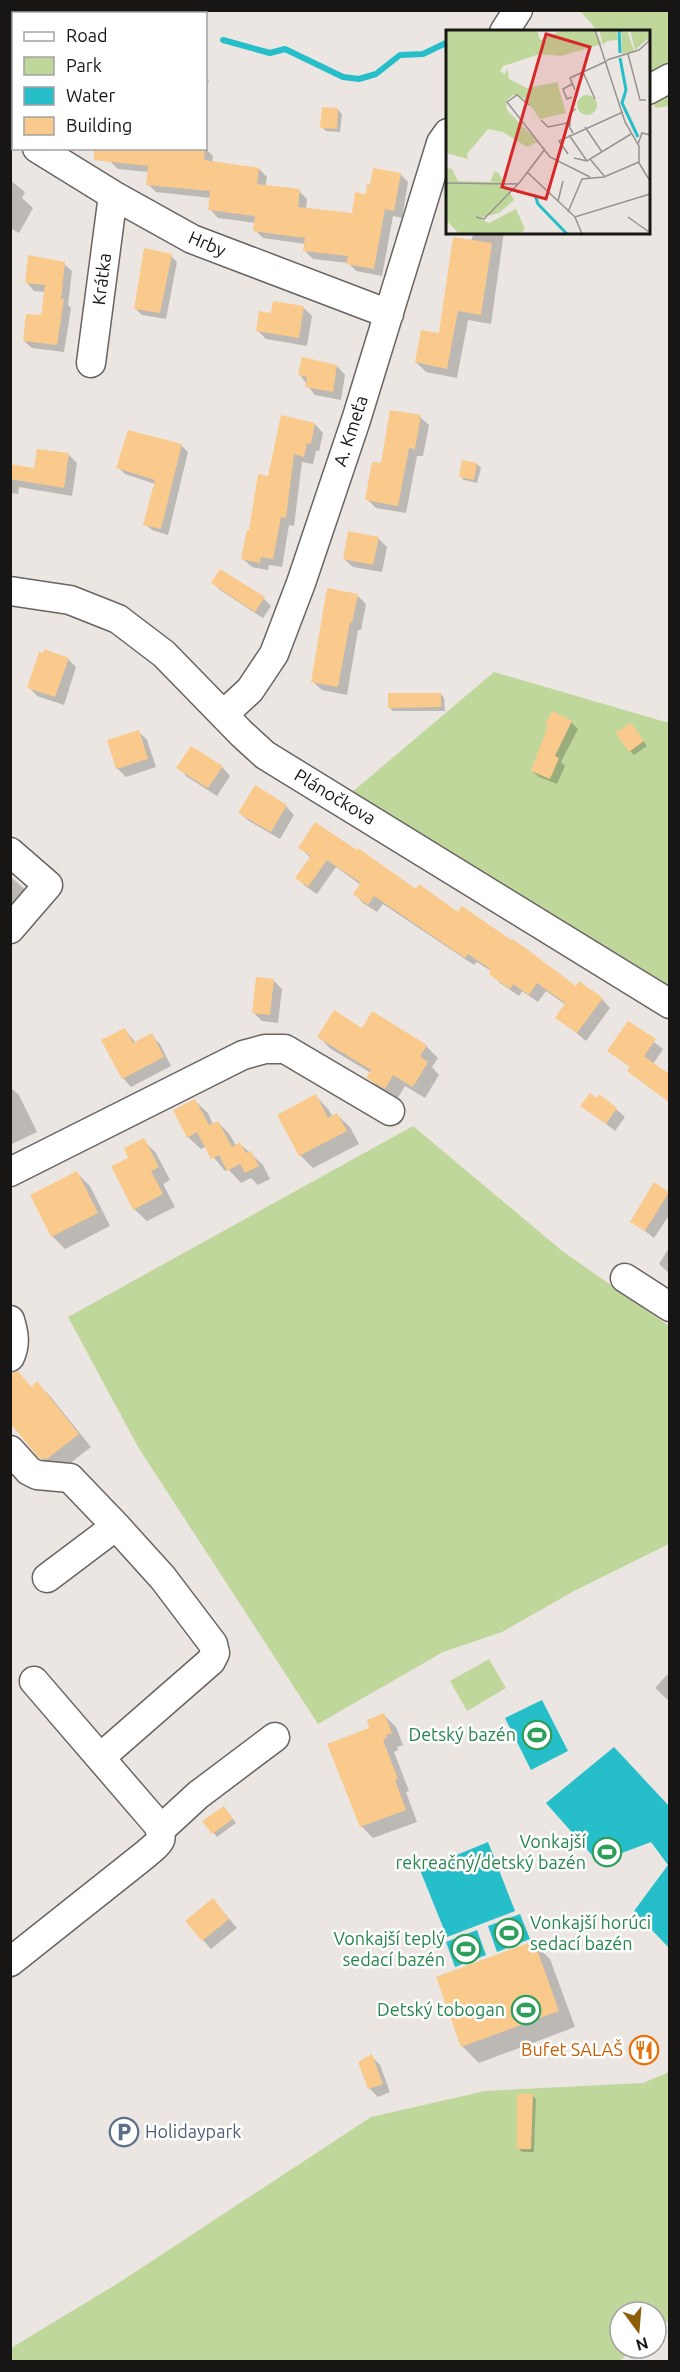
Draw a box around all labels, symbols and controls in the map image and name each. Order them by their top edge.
legend [12,12,207,150]
text: Road [66,25,108,45]
inset map [446,30,650,234]
text: Park [66,55,102,75]
text: Water [66,85,116,105]
text: Building [66,115,132,135]
street label: Hrby [186,226,229,260]
street label: Krátka [88,252,114,306]
street label: A. Kmeťa [329,393,371,469]
street label: Plánočkova [291,764,380,828]
sports icon: Detský bazén [521,1719,553,1751]
place label: Detský bazén [408,1724,516,1744]
place label: Vonkajší rekreačný/detský bazén [395,1831,587,1872]
sports icon: Vonkajší rekreačný/detský bazén [591,1836,623,1868]
place label: Vonkajší horúci sedací bazén [530,1912,651,1953]
sports icon: Vonkajší horúci sedací bazén [493,1917,525,1949]
place label: Vonkajší teplý sedací bazén [334,1928,445,1969]
sports icon: Vonkajší teplý sedací bazén [450,1933,482,1965]
sports icon: Detský tobogan [510,1994,542,2026]
place label: Detský tobogan [377,1999,505,2019]
restaurant icon: Bufet SALAŠ [628,2034,660,2066]
place label: Bufet SALAŠ [521,2038,623,2059]
parking icon: Holidaypark [108,2116,140,2148]
place label: Holidaypark [145,2121,241,2141]
north arrow [608,2300,668,2360]
text: N [634,2334,650,2355]

